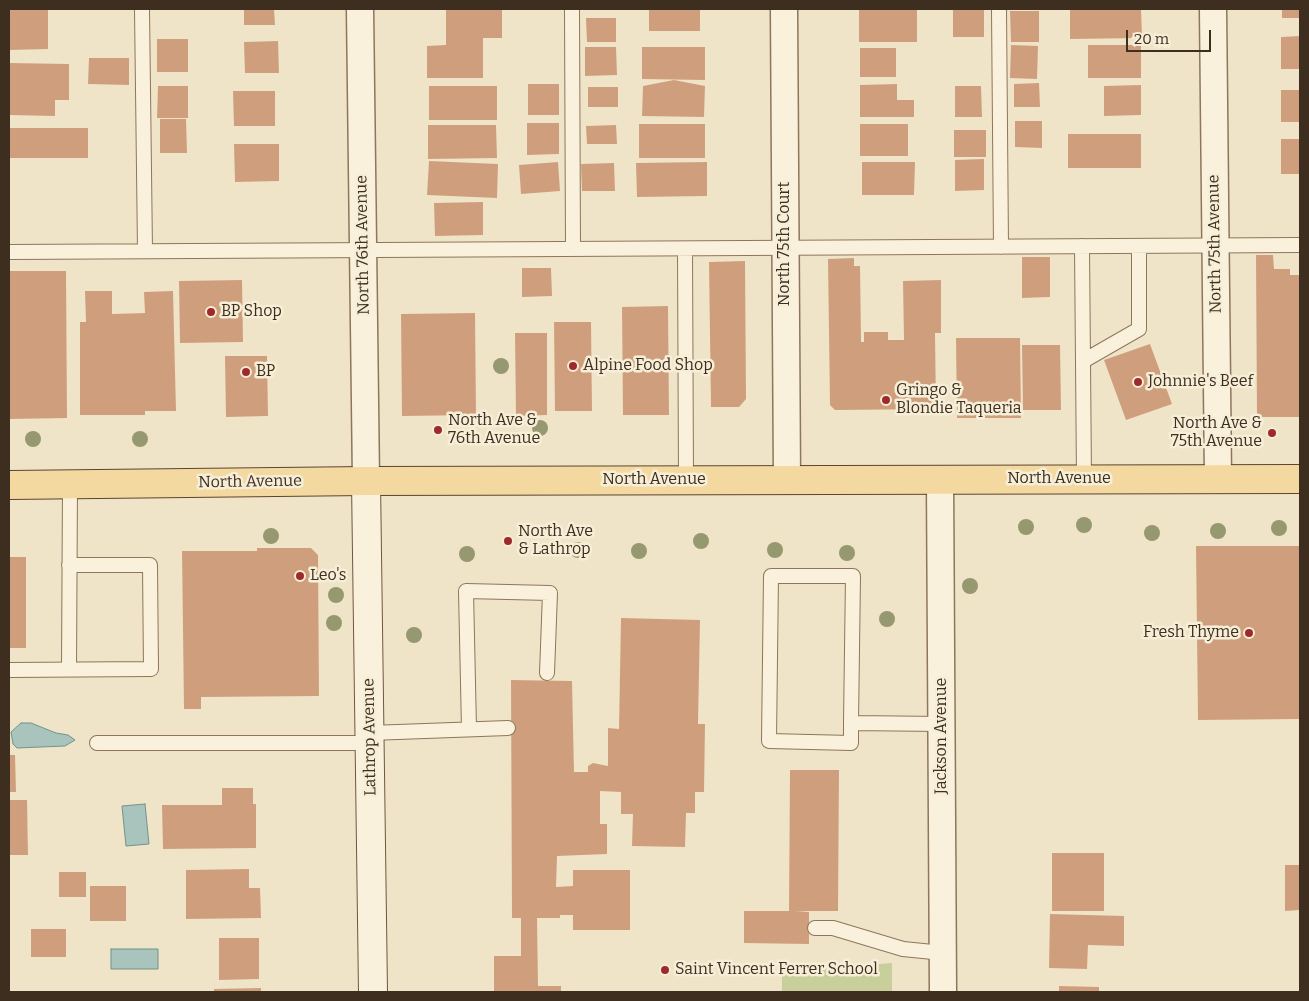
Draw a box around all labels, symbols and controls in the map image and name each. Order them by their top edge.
scale bar [1129,20,1214,52]
text: 20 m [1134,30,1169,48]
street label: North 75th Avenue [1204,174,1226,314]
street label: North 76th Avenue [352,175,374,315]
street label: North 75th Court [775,182,795,306]
place label: BP Shop [221,302,282,322]
marker: BP Shop [205,306,217,318]
place label: Alpine Food Shop [583,356,713,376]
marker: Alpine Food Shop [567,360,579,372]
place label: BP [256,362,275,382]
marker: BP [240,366,252,378]
place label: Johnnie's Beef [1148,372,1253,392]
marker: Johnnie's Beef [1132,376,1144,388]
place label: Gringo & Blondie Taqueria [896,381,1022,419]
marker: Gringo & Blondie Taqueria [880,394,892,406]
place label: North Ave & 76th Avenue [448,411,540,449]
place label: North Ave & 75th Avenue [1171,414,1262,452]
marker: North Ave & 76th Avenue [432,424,444,436]
marker: North Ave & 75th Avenue [1266,427,1278,439]
street label: North Avenue [1007,469,1111,489]
street label: North Avenue [602,470,706,490]
street label: North Avenue [198,471,302,493]
place label: North Ave & Lathrop [518,522,593,560]
marker: North Ave & Lathrop [502,535,514,547]
place label: Leo's [310,566,347,586]
marker: Leo's [294,570,306,582]
place label: Fresh Thyme [1143,623,1239,643]
marker: Fresh Thyme [1243,627,1255,639]
street label: Lathrop Avenue [359,678,381,796]
street label: Jackson Avenue [932,678,952,794]
place label: Saint Vincent Ferrer School [675,960,878,980]
marker: Saint Vincent Ferrer School [659,964,671,976]

